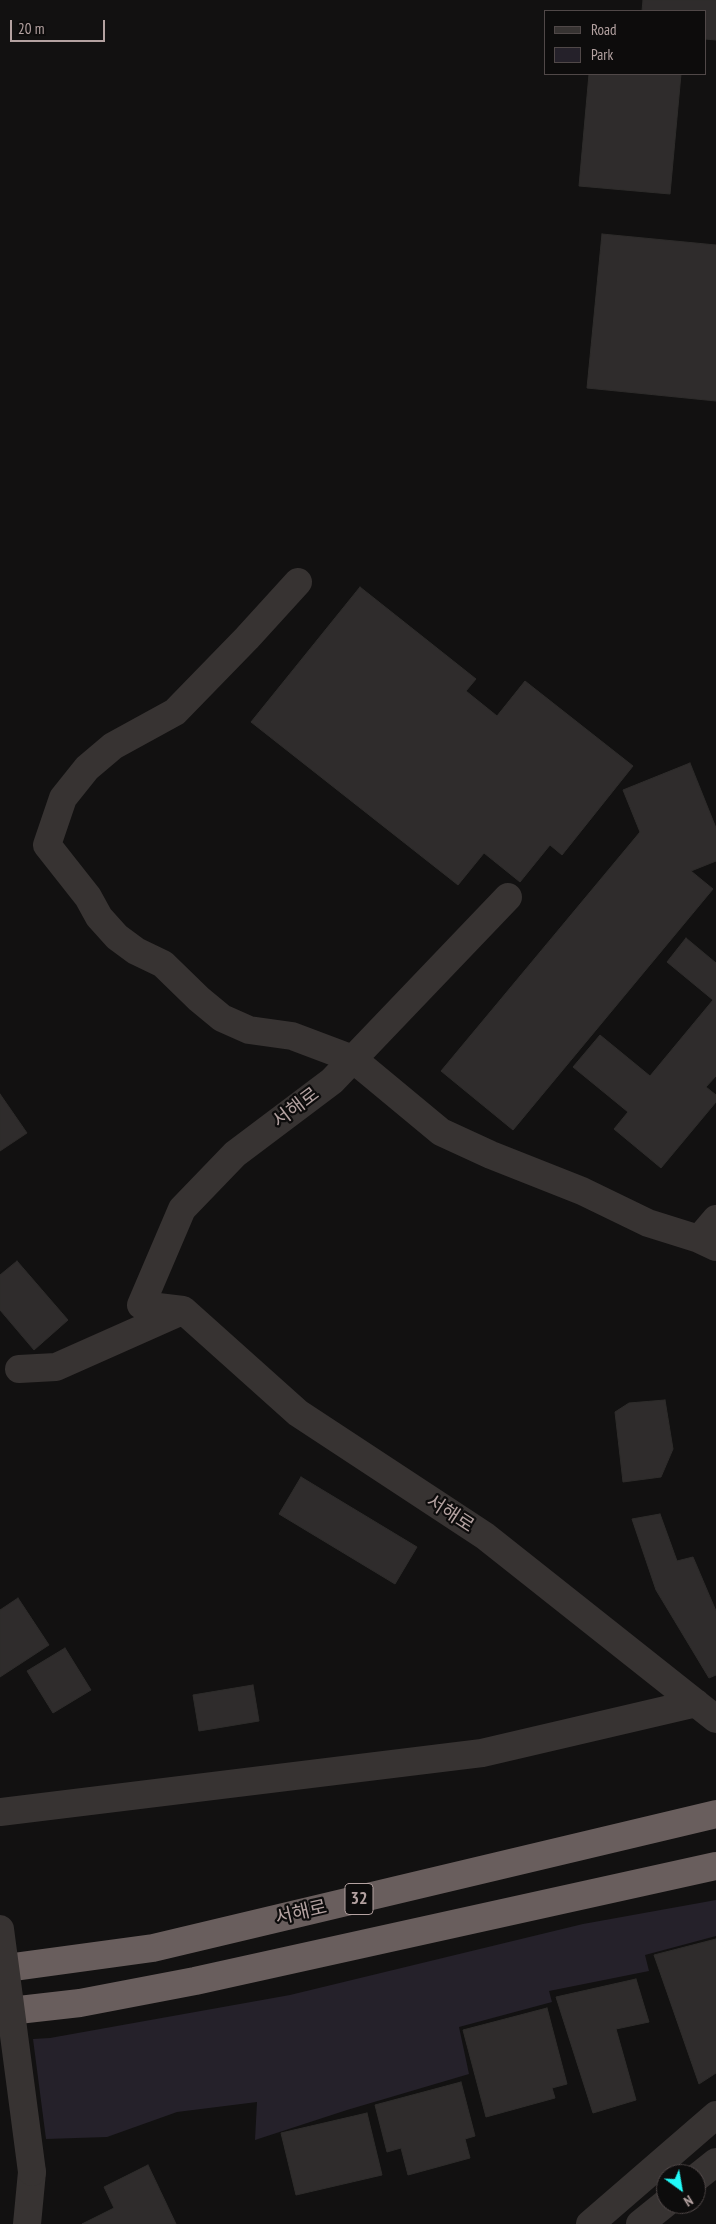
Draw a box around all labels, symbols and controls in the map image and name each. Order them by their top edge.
scale bar [12,10,108,42]
legend [544,10,706,75]
text: 20 m [18,19,44,38]
text: Road [591,20,617,39]
text: Park [591,45,613,64]
street label: 서해로 [268,1083,324,1133]
street label: 서해로 [422,1490,478,1538]
road number: 32 [345,1884,373,1915]
street label: 서해로 [273,1896,329,1930]
north arrow [656,2164,706,2214]
text: N [680,2191,696,2211]

